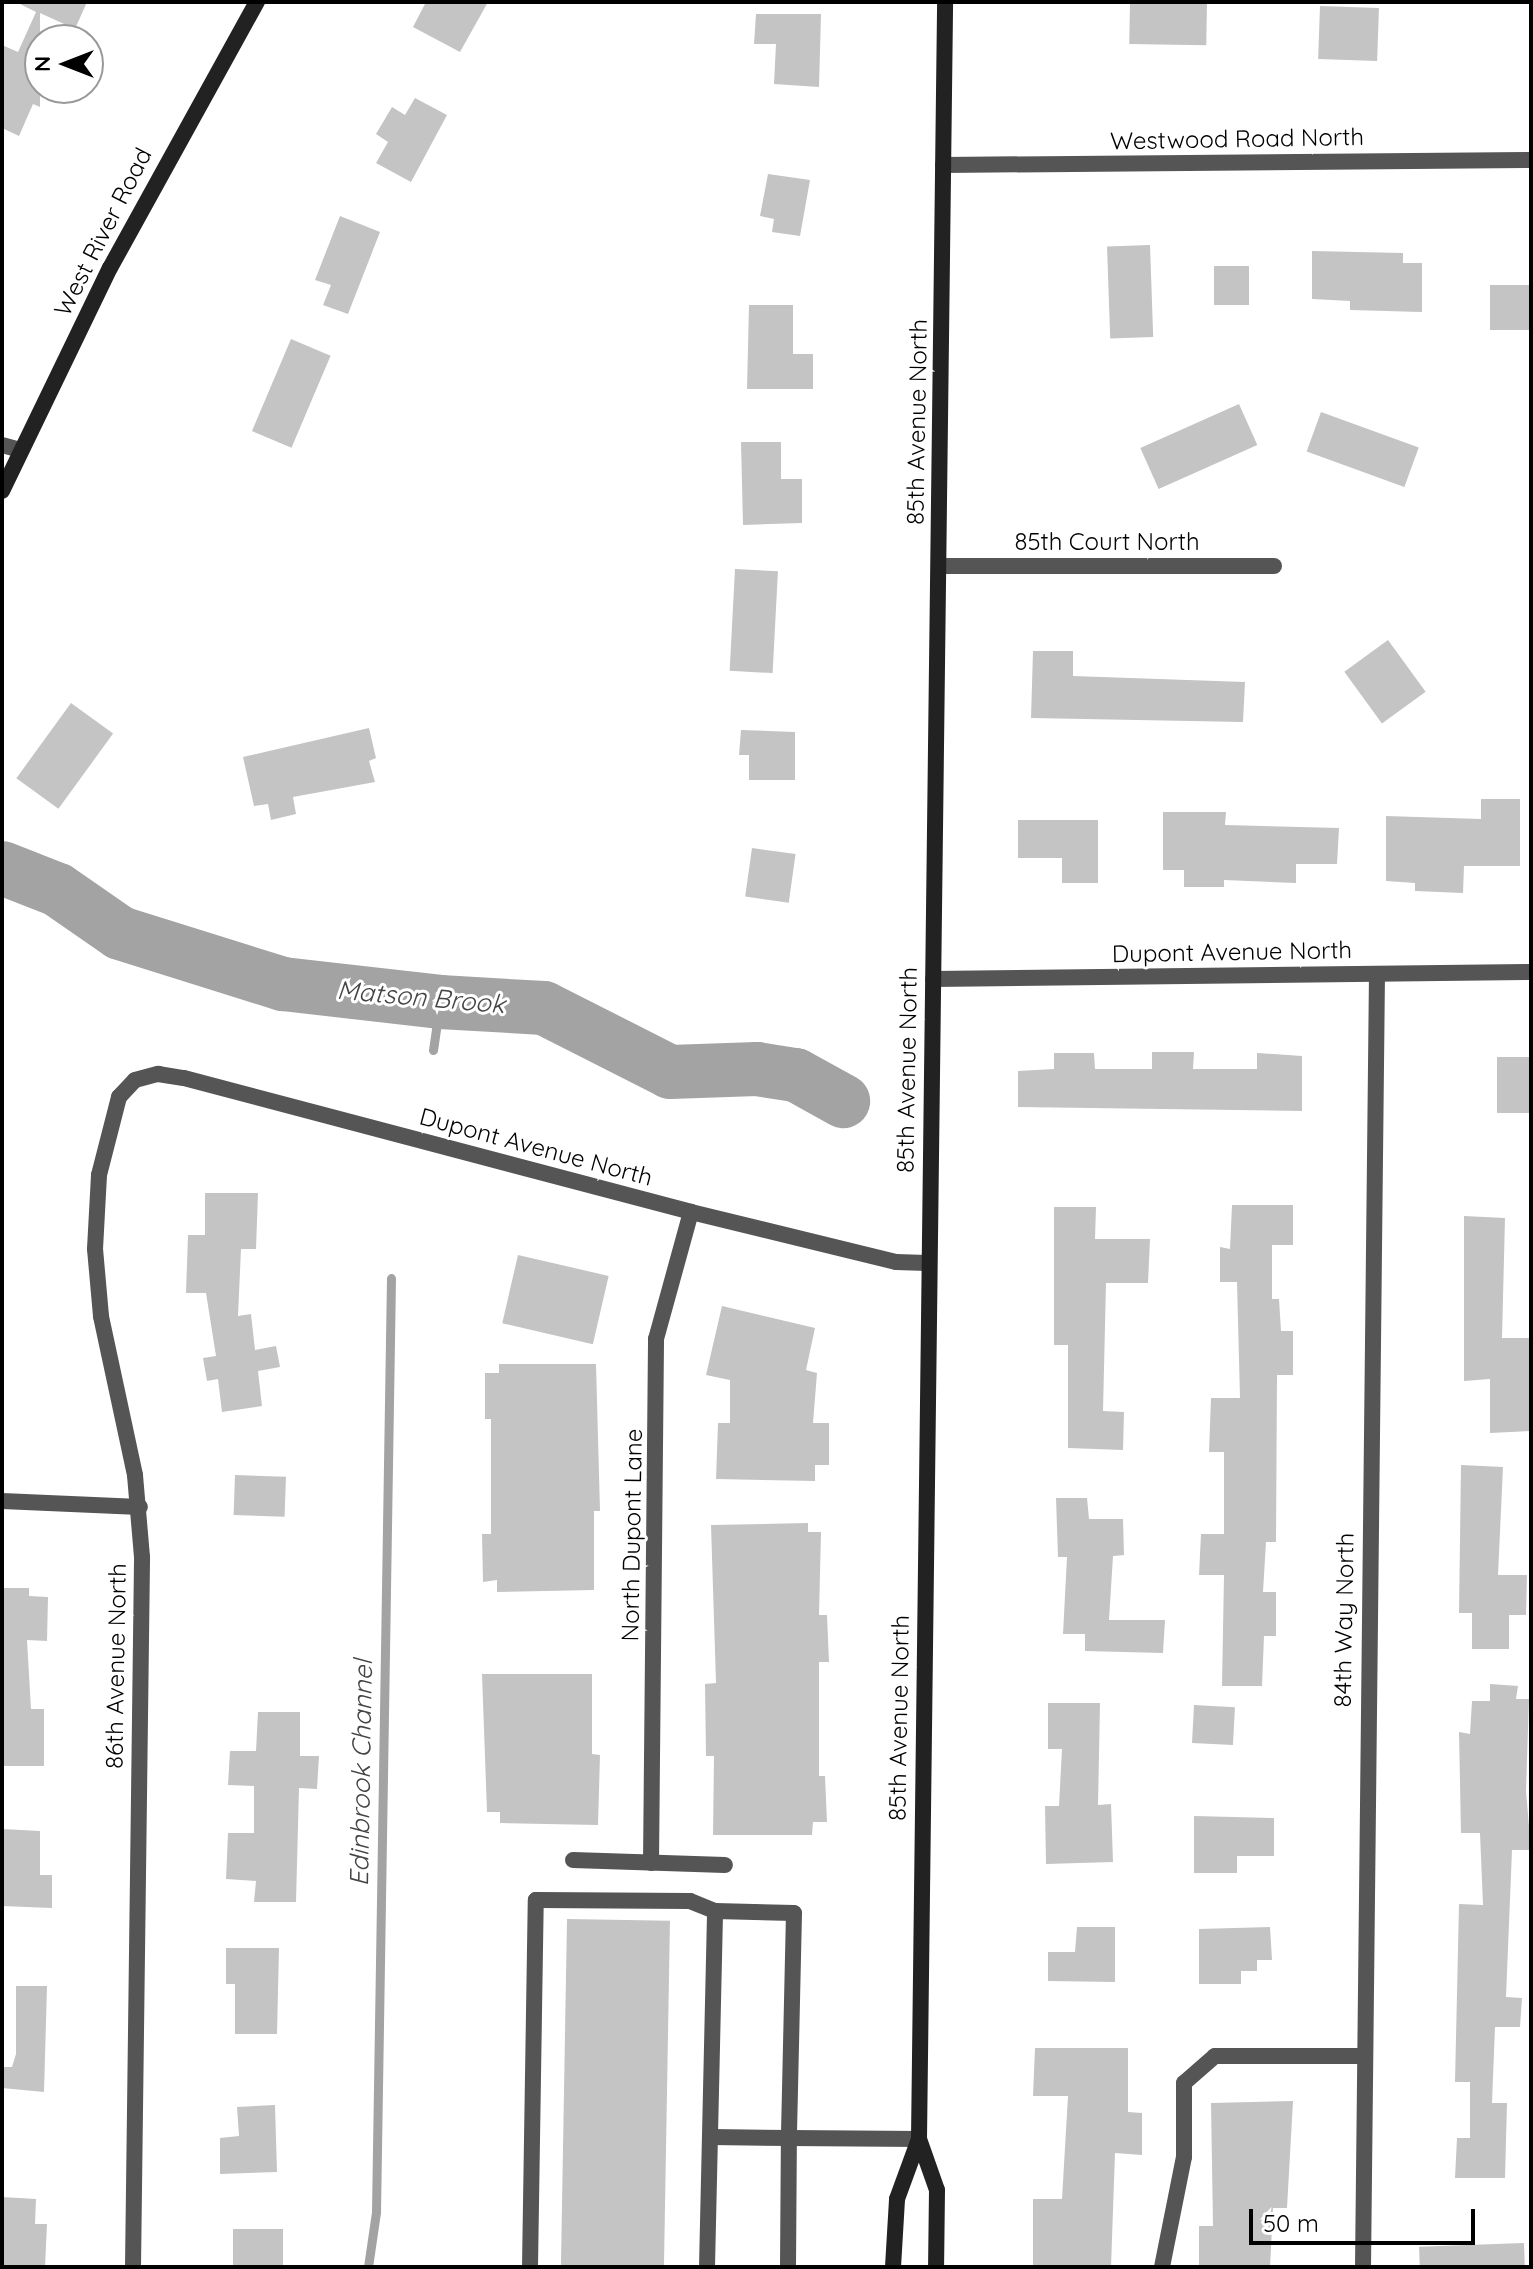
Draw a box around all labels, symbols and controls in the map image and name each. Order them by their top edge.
north arrow [24,24,104,104]
text: N [28,56,56,72]
street label: Westwood Road North [1110,122,1364,156]
street label: West River Road [48,143,158,321]
street label: 85th Avenue North [901,319,933,525]
street label: 85th Court North [1014,528,1200,556]
street label: Dupont Avenue North [1112,936,1352,968]
street label: 85th Avenue North [891,967,923,1173]
water label: Matson Brook [336,974,506,1020]
street label: Dupont Avenue North [416,1102,656,1192]
street label: North Dupont Lane [616,1428,648,1642]
street label: 84th Way North [1328,1532,1360,1708]
street label: 86th Avenue North [100,1563,132,1769]
street label: 85th Avenue North [883,1615,915,1821]
water label: Edinbrook Channel [343,1659,379,1887]
scale bar [1253,2193,1479,2243]
text: 50 m [1263,2208,1319,2238]

